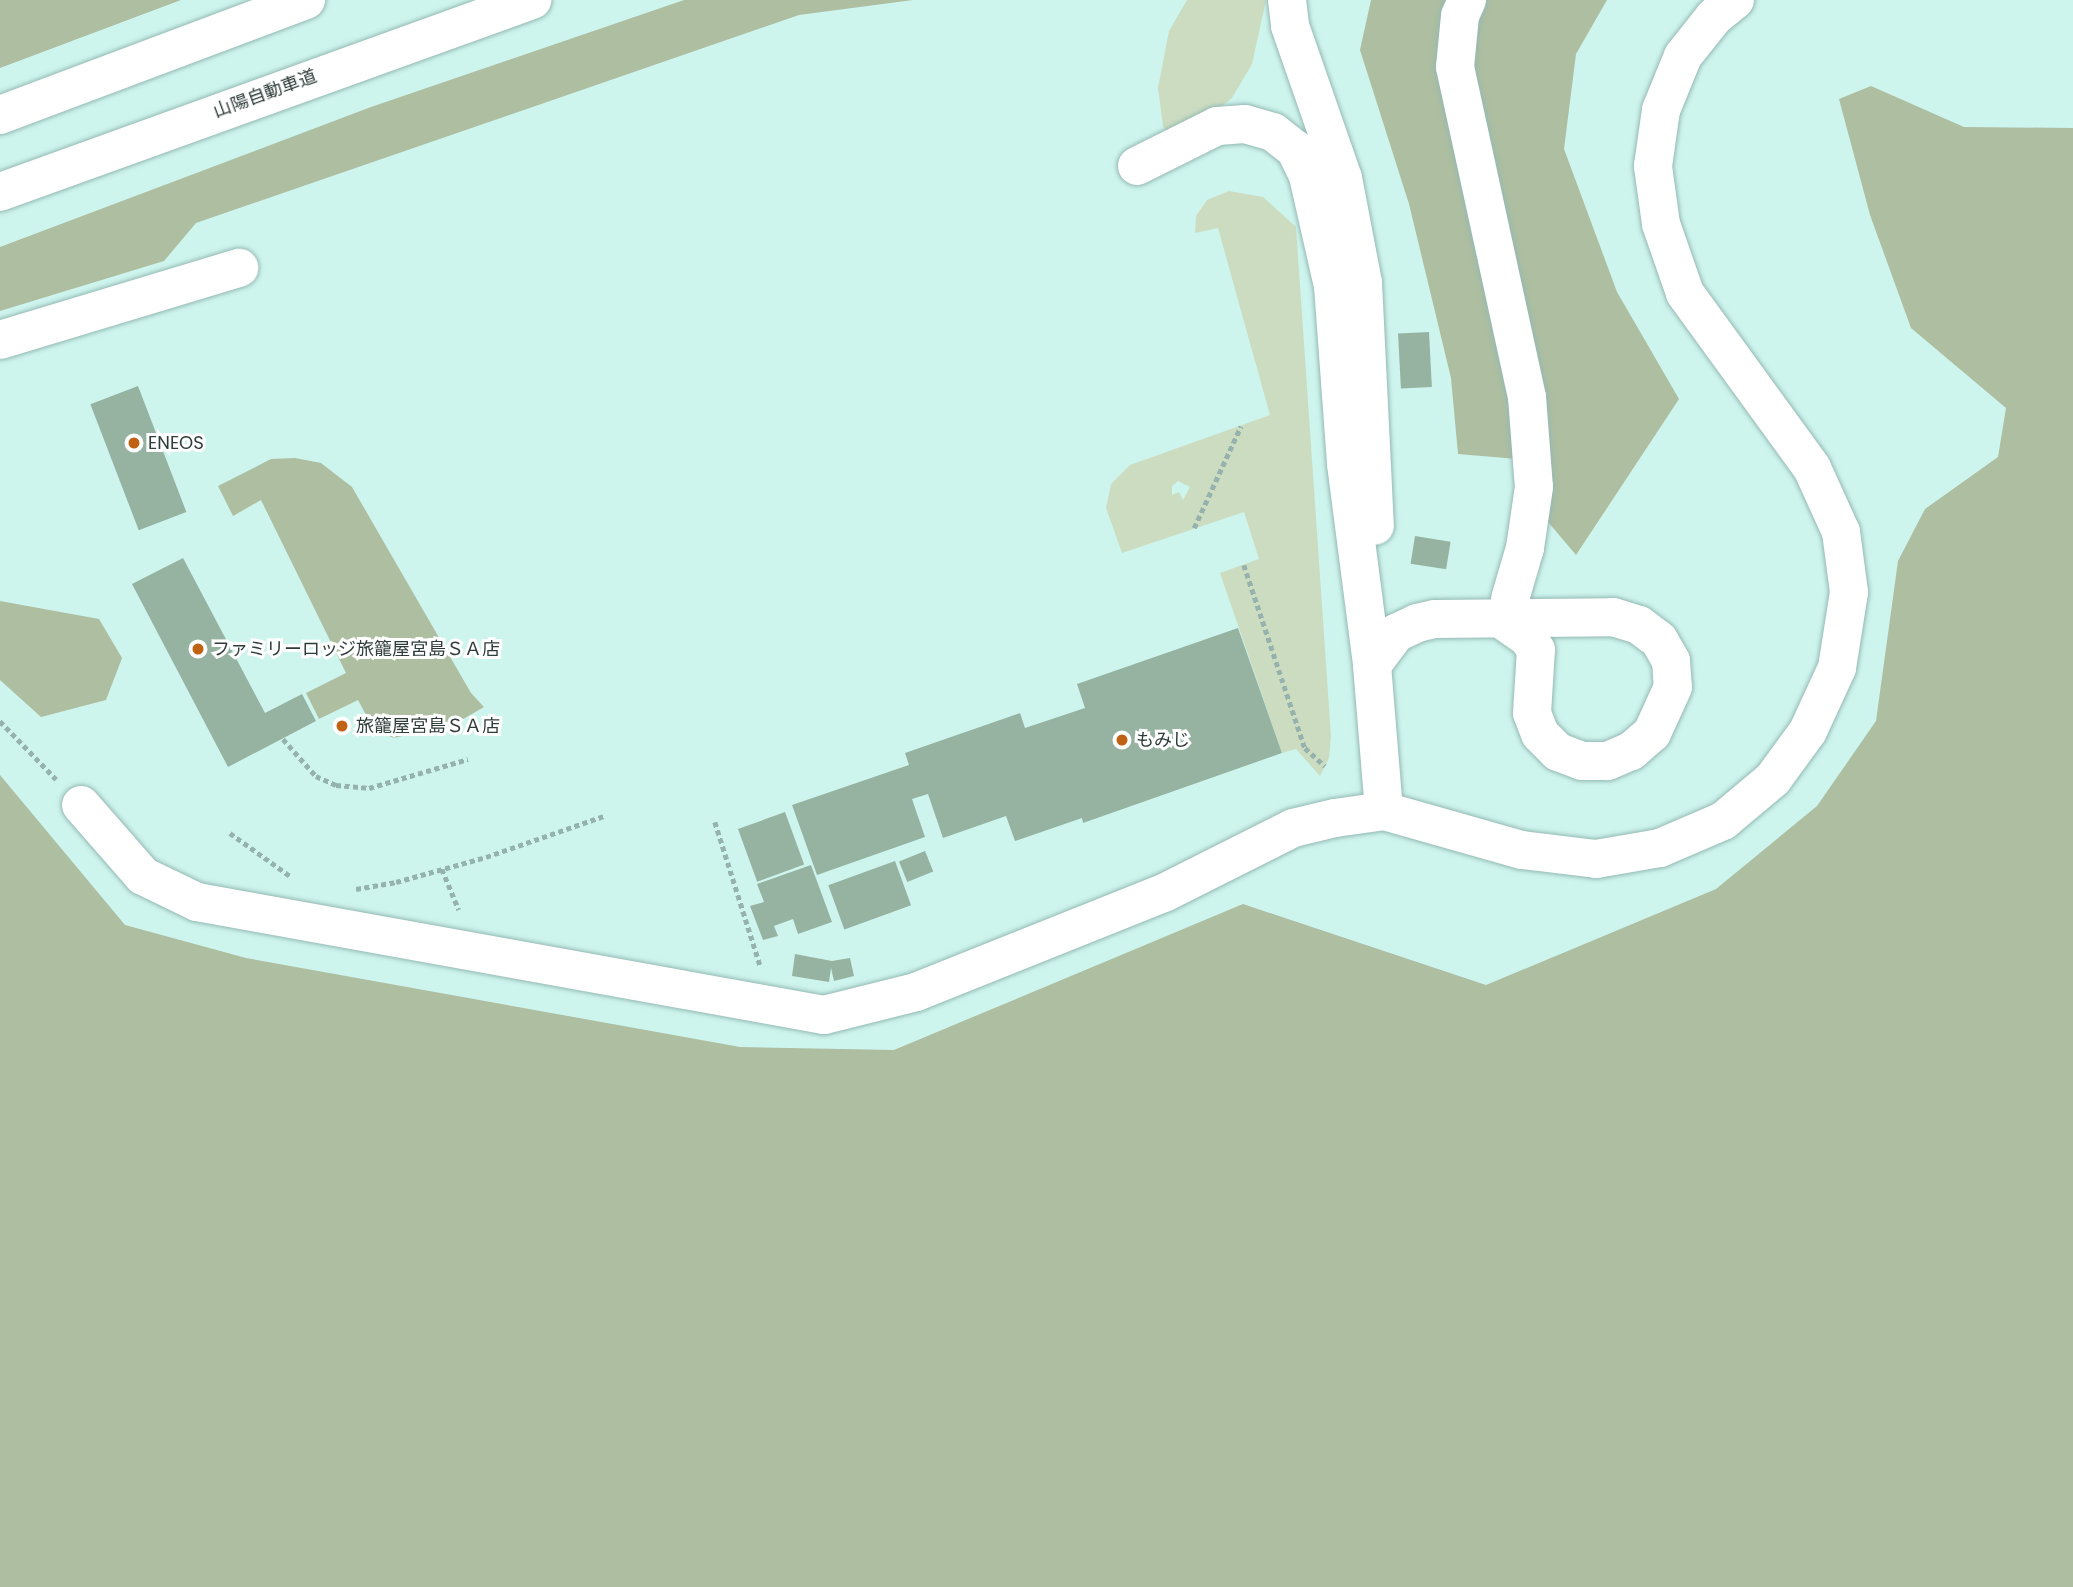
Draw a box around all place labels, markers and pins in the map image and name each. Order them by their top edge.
place label: ENEOS [148,432,204,454]
marker: ENEOS [126,435,142,451]
place label: ファミリーロッジ旅籠屋宮島ＳＡ店 [212,638,500,660]
marker: ファミリーロッジ旅籠屋宮島ＳＡ店 [190,641,206,657]
place label: 旅籠屋宮島ＳＡ店 [356,715,500,737]
marker: 旅籠屋宮島ＳＡ店 [334,718,350,734]
place label: もみじ [1136,729,1190,751]
marker: もみじ [1114,732,1130,748]

